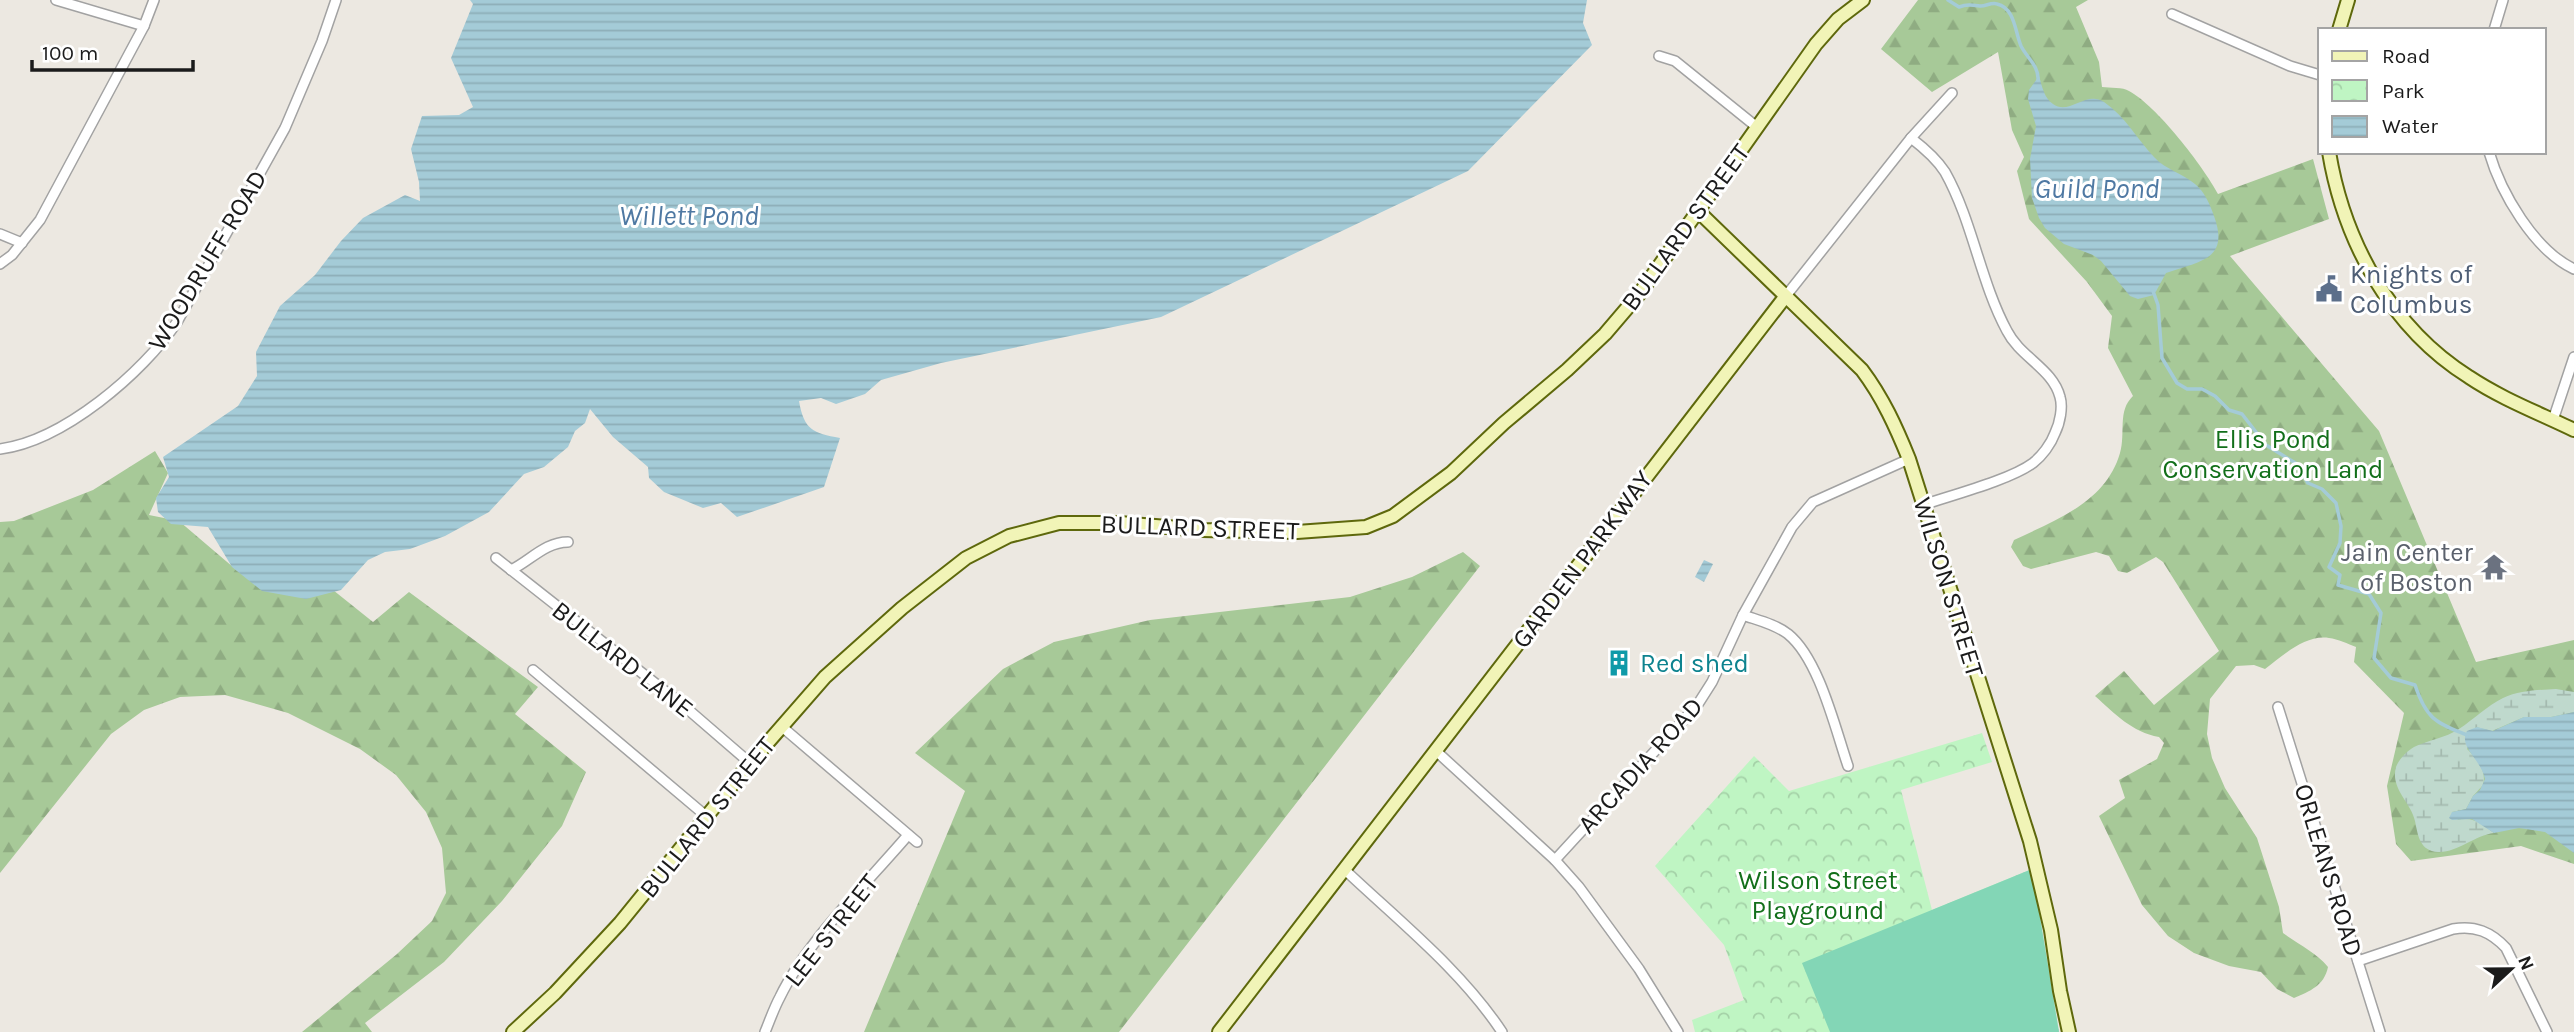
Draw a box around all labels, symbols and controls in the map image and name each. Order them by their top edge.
scale bar [32,28,192,72]
legend [2318,28,2546,154]
text: 100 m [42,41,99,65]
text: Road [2382,44,2430,68]
text: Park [2382,79,2425,103]
text: Water [2382,114,2438,138]
street label: BULLARD STREET [1615,138,1756,317]
street label: WOODRUFF ROAD [141,164,274,356]
water label: Guild Pond [2035,172,2159,205]
water label: Willett Pond [619,199,759,232]
place label: Knights of Columbus [2350,259,2473,320]
public building icon: Knights of Columbus [2314,274,2344,304]
park label: Ellis Pond Conservation Land [2163,424,2383,485]
street label: GARDEN PARKWAY [1506,464,1660,654]
street label: WILSON STREET [1907,494,1991,681]
street label: BULLARD STREET [1100,509,1300,546]
place label: Jain Center of Boston [2341,537,2474,598]
temple icon: Jain Center of Boston [2479,552,2509,582]
street label: BULLARD LANE [546,594,700,724]
building icon: Red shed [1604,648,1634,678]
place label: Red shed [1640,648,1749,679]
street label: ARCADIA ROAD [1571,691,1709,840]
street label: BULLARD STREET [633,730,782,904]
street label: ORLEANS ROAD [2288,780,2369,960]
park label: Wilson Street Playground [1738,865,1898,926]
street label: LEE STREET [778,868,885,993]
north arrow [2476,934,2546,1004]
text: N [2513,953,2539,973]

